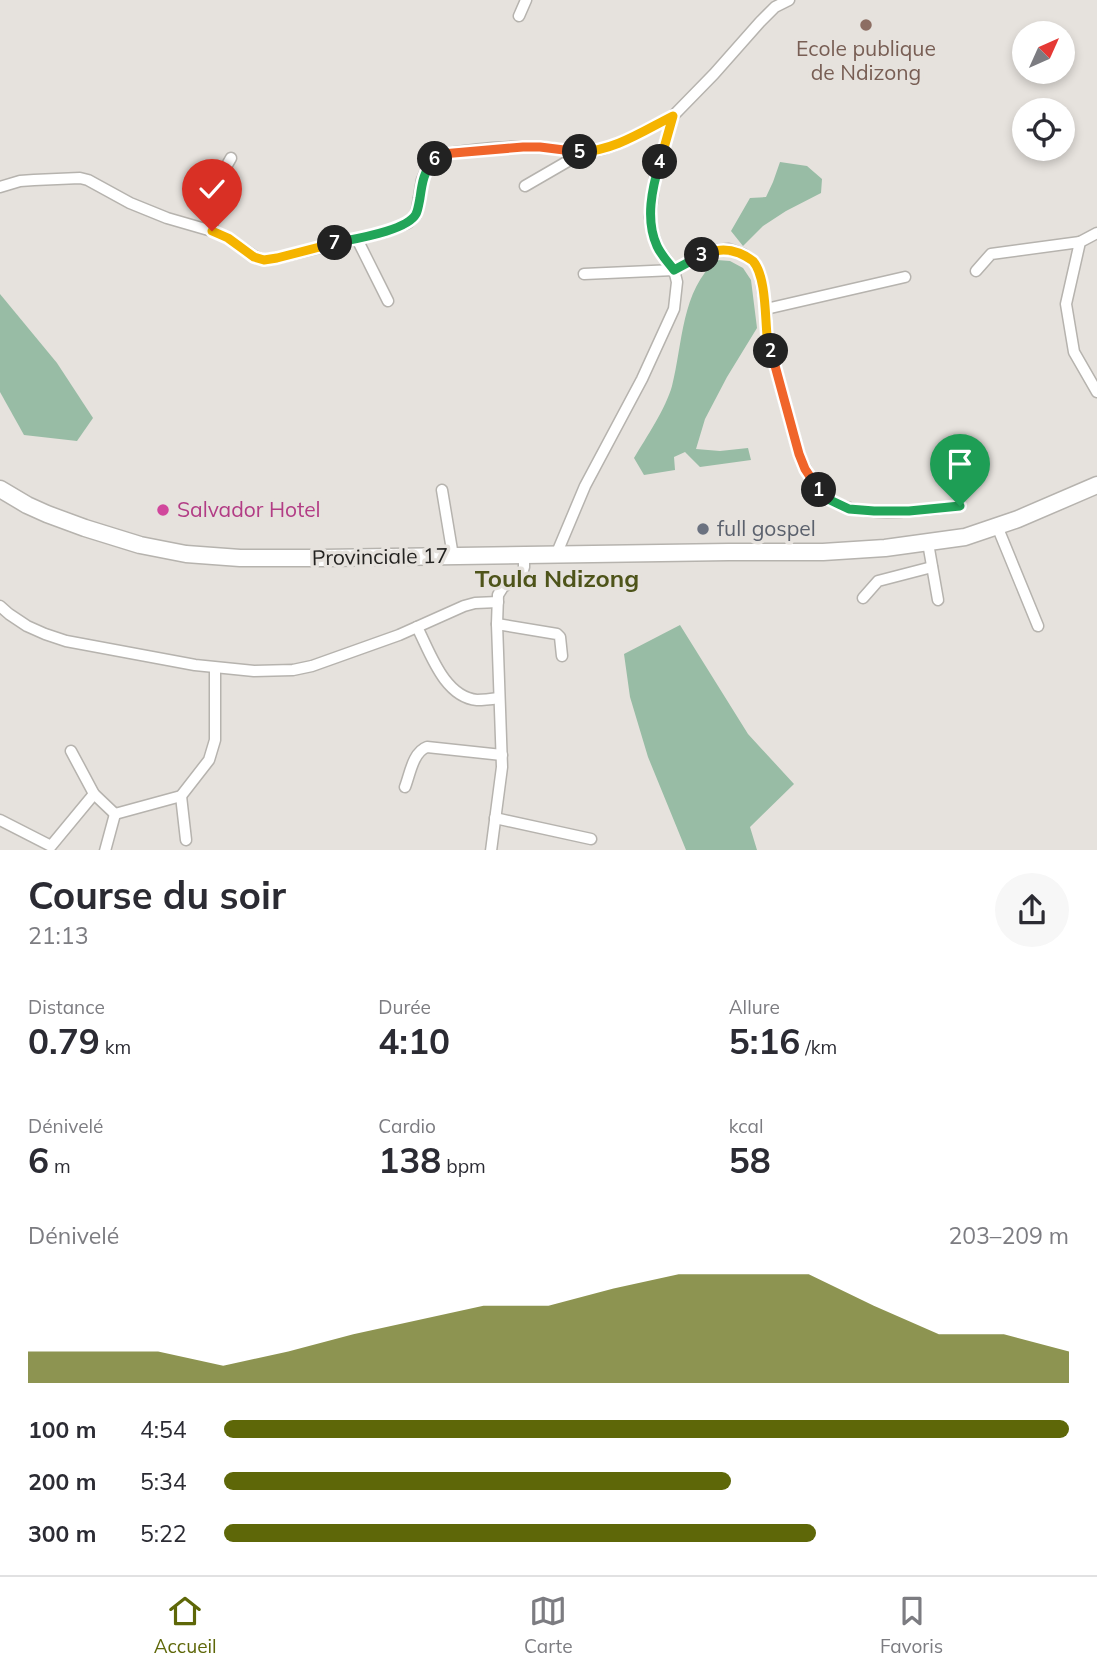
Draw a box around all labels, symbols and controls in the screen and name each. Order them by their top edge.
marker: Ecole publique de Ndizong [858,17,874,33]
north arrow [1012,21,1074,84]
map controls [1012,21,1075,161]
place label: Ecole publique de Ndizong [796,35,936,85]
button: locate [1012,98,1075,161]
pin: 5 [562,134,598,170]
text: 5 [574,139,585,163]
pin: 6 [418,142,452,176]
pin: 4 [642,144,678,180]
text: 6 [429,146,440,170]
text: 4 [654,149,665,173]
pin [182,159,242,231]
icon: check [193,170,231,208]
pin: 7 [318,226,352,260]
text: 7 [329,230,340,254]
pin: 3 [684,238,720,272]
text: 3 [696,242,707,266]
pin: 2 [754,334,788,368]
text: 2 [765,338,776,362]
pin [930,434,990,506]
icon: arrive [941,445,979,483]
pin: 1 [802,472,836,508]
text: 1 [813,477,824,501]
place label: Salvador Hotel [177,496,321,522]
marker: Salvador Hotel [155,502,171,518]
place label: full gospel [717,515,816,541]
marker: full gospel [695,521,711,537]
street label: Provinciale 17 [312,542,448,570]
district label: Toula Ndizong [475,563,639,593]
text: Course du soir [28,871,286,919]
button: share [995,873,1069,947]
text: 21:13 [28,921,88,950]
text: Distance [28,995,105,1019]
text: Durée [378,995,431,1019]
text: Allure [729,995,780,1019]
text: 0.79 [28,1019,100,1063]
text: 4:10 [378,1019,450,1063]
text: 5:16 [729,1019,800,1063]
text: km [100,1035,131,1059]
text: /km [800,1035,837,1059]
text: Dénivelé [28,1114,103,1138]
text: Cardio [378,1114,436,1138]
text: kcal [729,1114,763,1138]
text: 6 [28,1138,49,1182]
text: 138 [378,1138,441,1182]
text: 58 [729,1138,771,1182]
text: m [49,1154,71,1178]
text: bpm [441,1154,486,1178]
text: Dénivelé [28,1221,119,1250]
text: 203–209 m [948,1221,1069,1250]
text: 100 m [28,1415,96,1444]
text: 4:54 [140,1415,187,1444]
text: 200 m [28,1467,96,1496]
text: 5:34 [140,1467,187,1496]
text: 300 m [28,1519,96,1548]
text: 5:22 [140,1519,187,1548]
tab: Accueil [154,1592,217,1658]
tab: Carte [524,1592,572,1658]
tab: Favoris [880,1592,943,1658]

